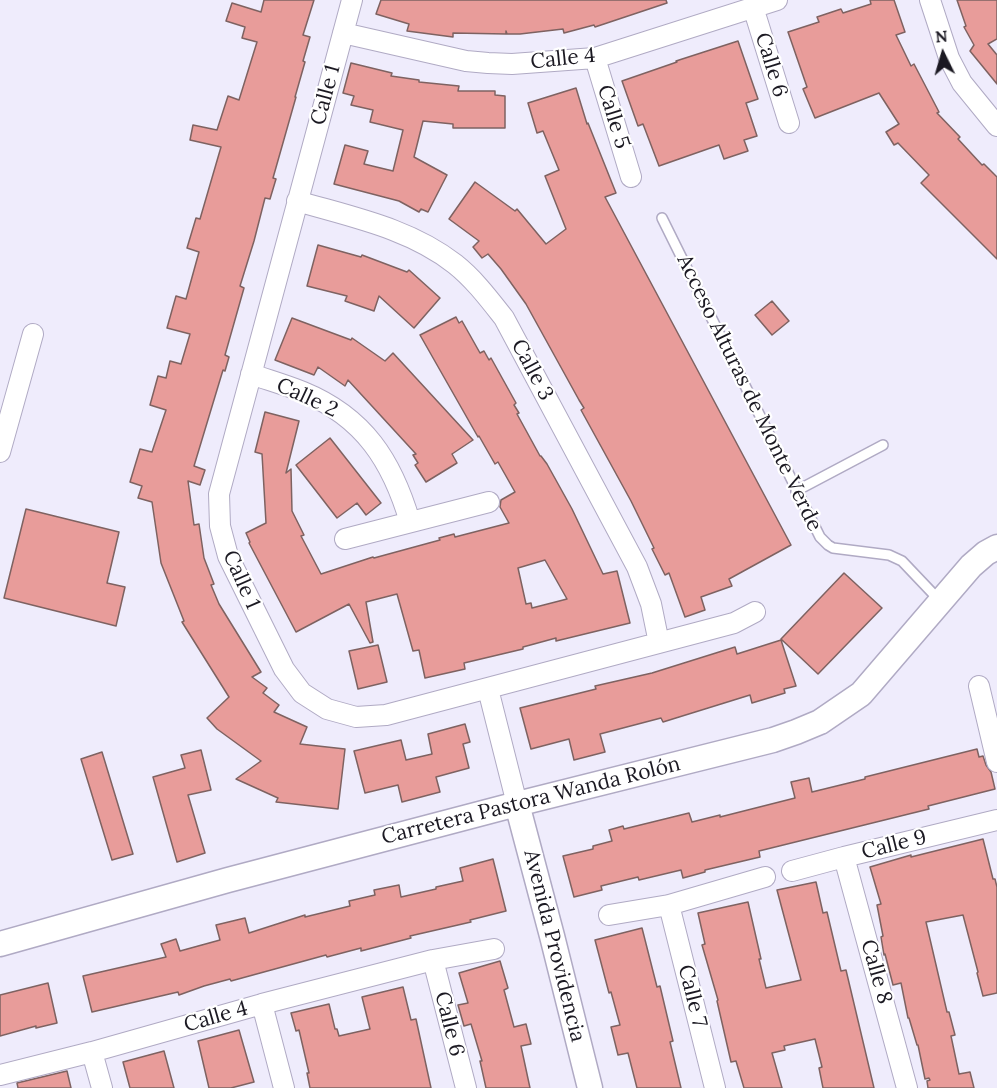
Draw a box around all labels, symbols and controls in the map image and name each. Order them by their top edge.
north arrow [913,24,973,84]
text: N [934,26,948,47]
street label: Calle 6 [749,30,793,100]
street label: Calle 4 [529,43,597,75]
street label: Calle 1 [306,62,346,128]
street label: Calle 5 [591,82,635,152]
street label: Acceso Alturas de Monte Verde [671,251,827,535]
street label: Calle 3 [505,335,559,405]
street label: Calle 2 [272,373,342,423]
street label: Calle 1 [217,547,265,613]
street label: Carretera Pastora Wanda Rolón [379,752,683,850]
street label: Calle 9 [859,825,929,865]
street label: Avenida Providencia [518,847,590,1045]
street label: Calle 8 [855,937,897,1007]
street label: Calle 7 [672,962,712,1030]
street label: Calle 6 [429,989,469,1059]
street label: Calle 4 [181,996,251,1038]

